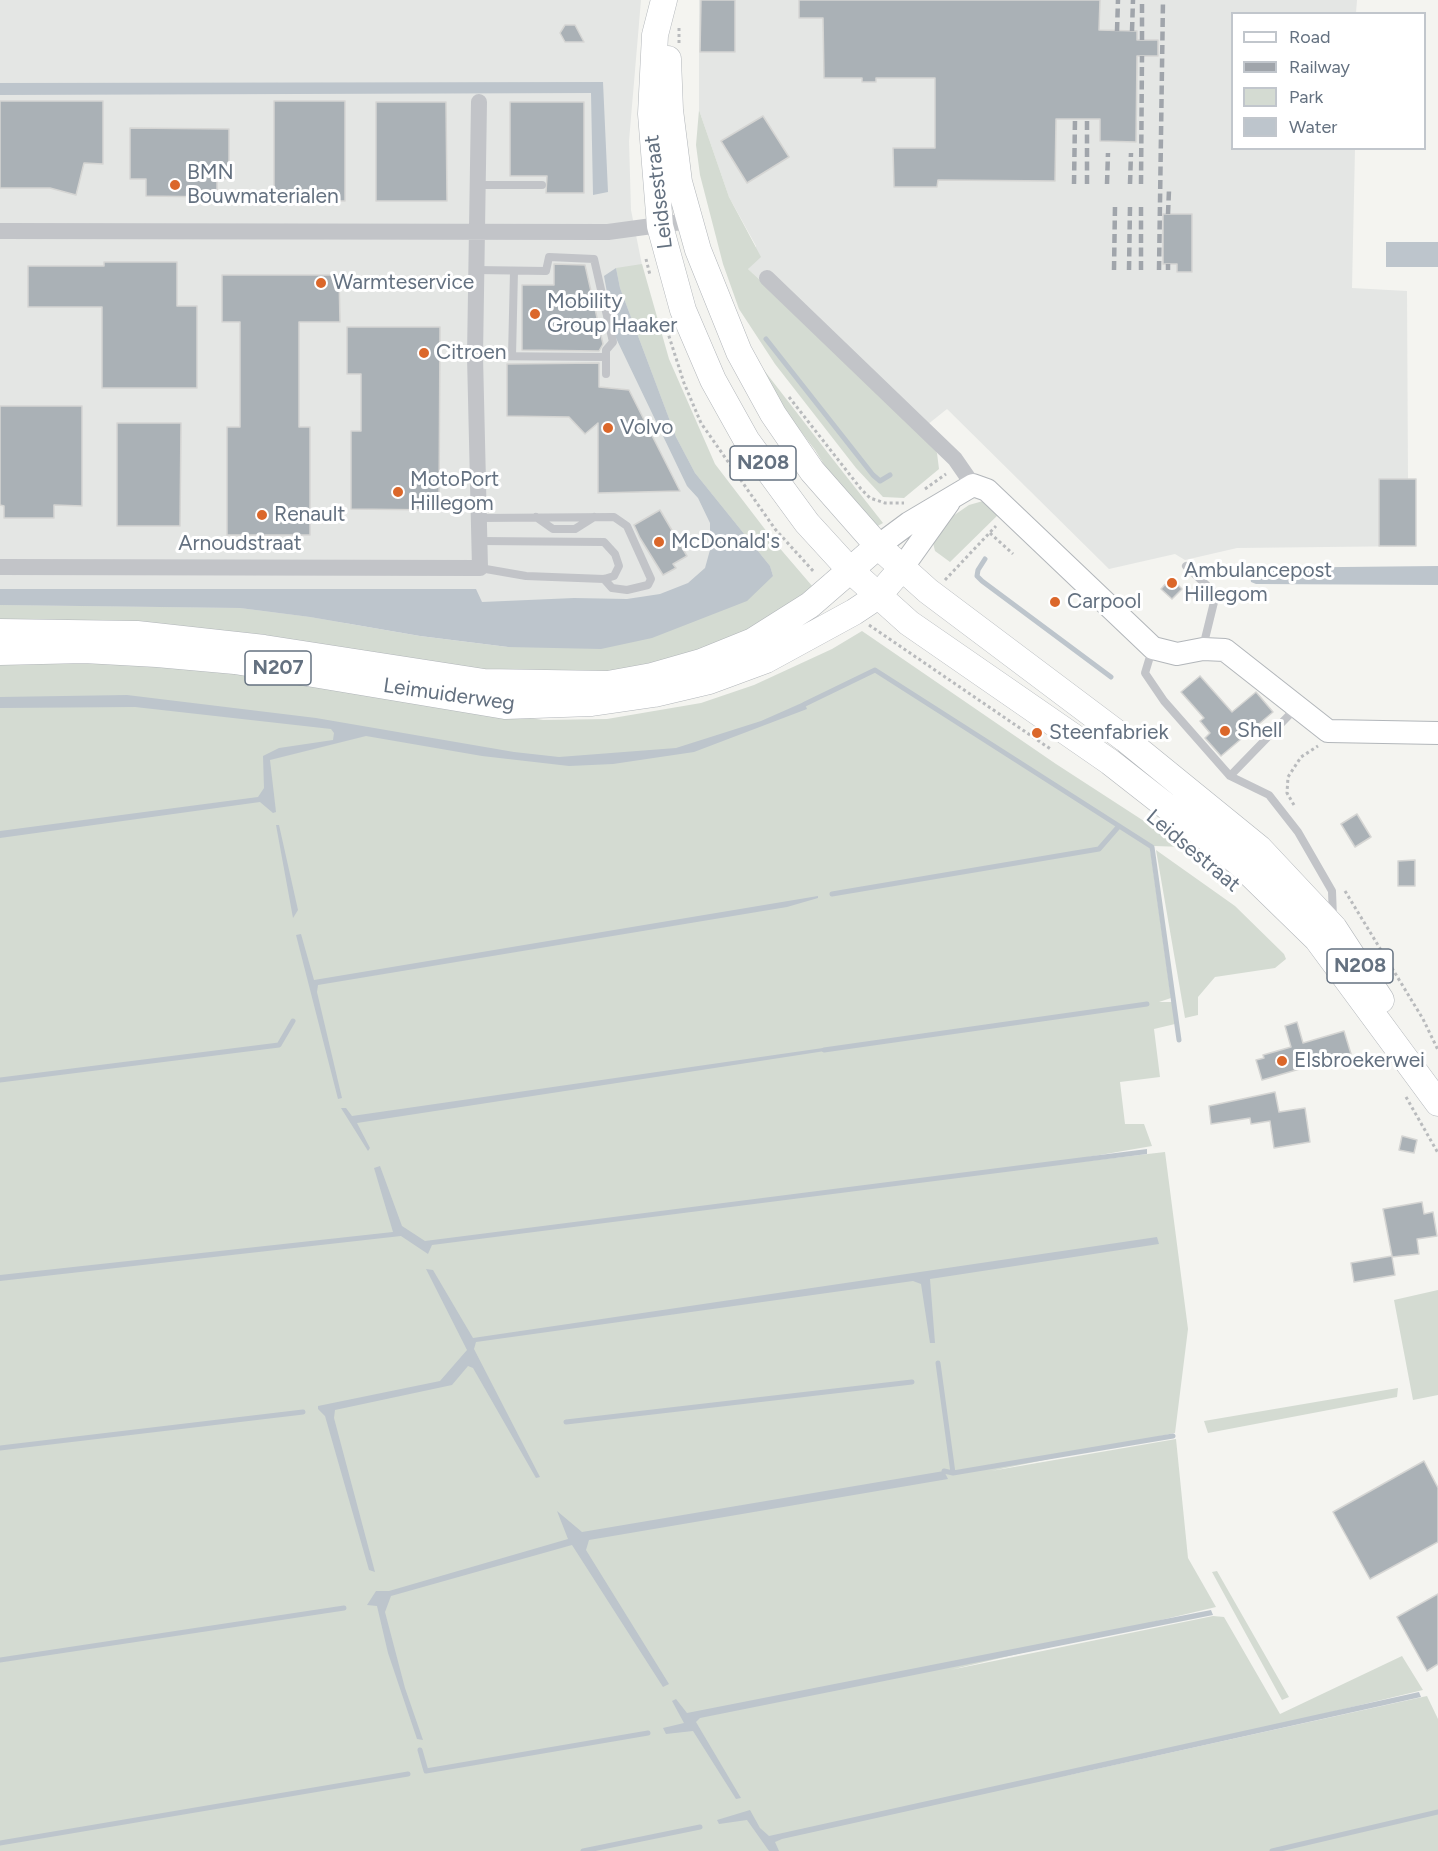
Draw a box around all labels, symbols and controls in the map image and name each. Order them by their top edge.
legend [1231,12,1426,150]
text: Road [1289,26,1330,48]
text: Railway [1289,56,1350,78]
text: Park [1289,86,1323,108]
text: Water [1289,116,1337,138]
street label: Leidsestraat [639,133,679,251]
place label: BMN Bouwmaterialen [187,160,339,210]
marker: BMN Bouwmaterialen [168,178,182,192]
place label: Warmteservice [333,270,474,296]
marker: Warmteservice [314,276,328,290]
place label: Mobility Group Haaker [547,289,677,339]
marker: Mobility Group Haaker [528,307,542,321]
place label: Citroen [436,340,506,366]
marker: Citroen [417,346,431,360]
place label: Volvo [620,415,673,441]
marker: Volvo [601,421,615,435]
road number: N208 [730,446,796,480]
place label: MotoPort Hillegom [410,467,499,517]
marker: MotoPort Hillegom [391,485,405,499]
place label: Renault [274,502,345,528]
marker: Renault [255,508,269,522]
place label: McDonald's [671,529,780,555]
street label: Arnoudstraat [178,531,302,557]
marker: McDonald's [652,535,666,549]
place label: Ambulancepost Hillegom [1184,558,1332,608]
marker: Ambulancepost Hillegom [1165,576,1179,590]
place label: Carpool [1067,589,1141,615]
marker: Carpool [1048,595,1062,609]
road number: N207 [245,651,311,685]
street label: Leimuiderweg [382,673,516,717]
place label: Shell [1237,718,1282,744]
place label: Steenfabriek [1049,720,1169,746]
marker: Shell [1218,724,1232,738]
marker: Steenfabriek [1030,726,1044,740]
street label: Leidsestraat [1141,804,1245,898]
road number: N208 [1327,949,1393,983]
place label: Elsbroekerwei [1294,1048,1425,1074]
marker: Elsbroekerwei [1275,1054,1289,1068]

